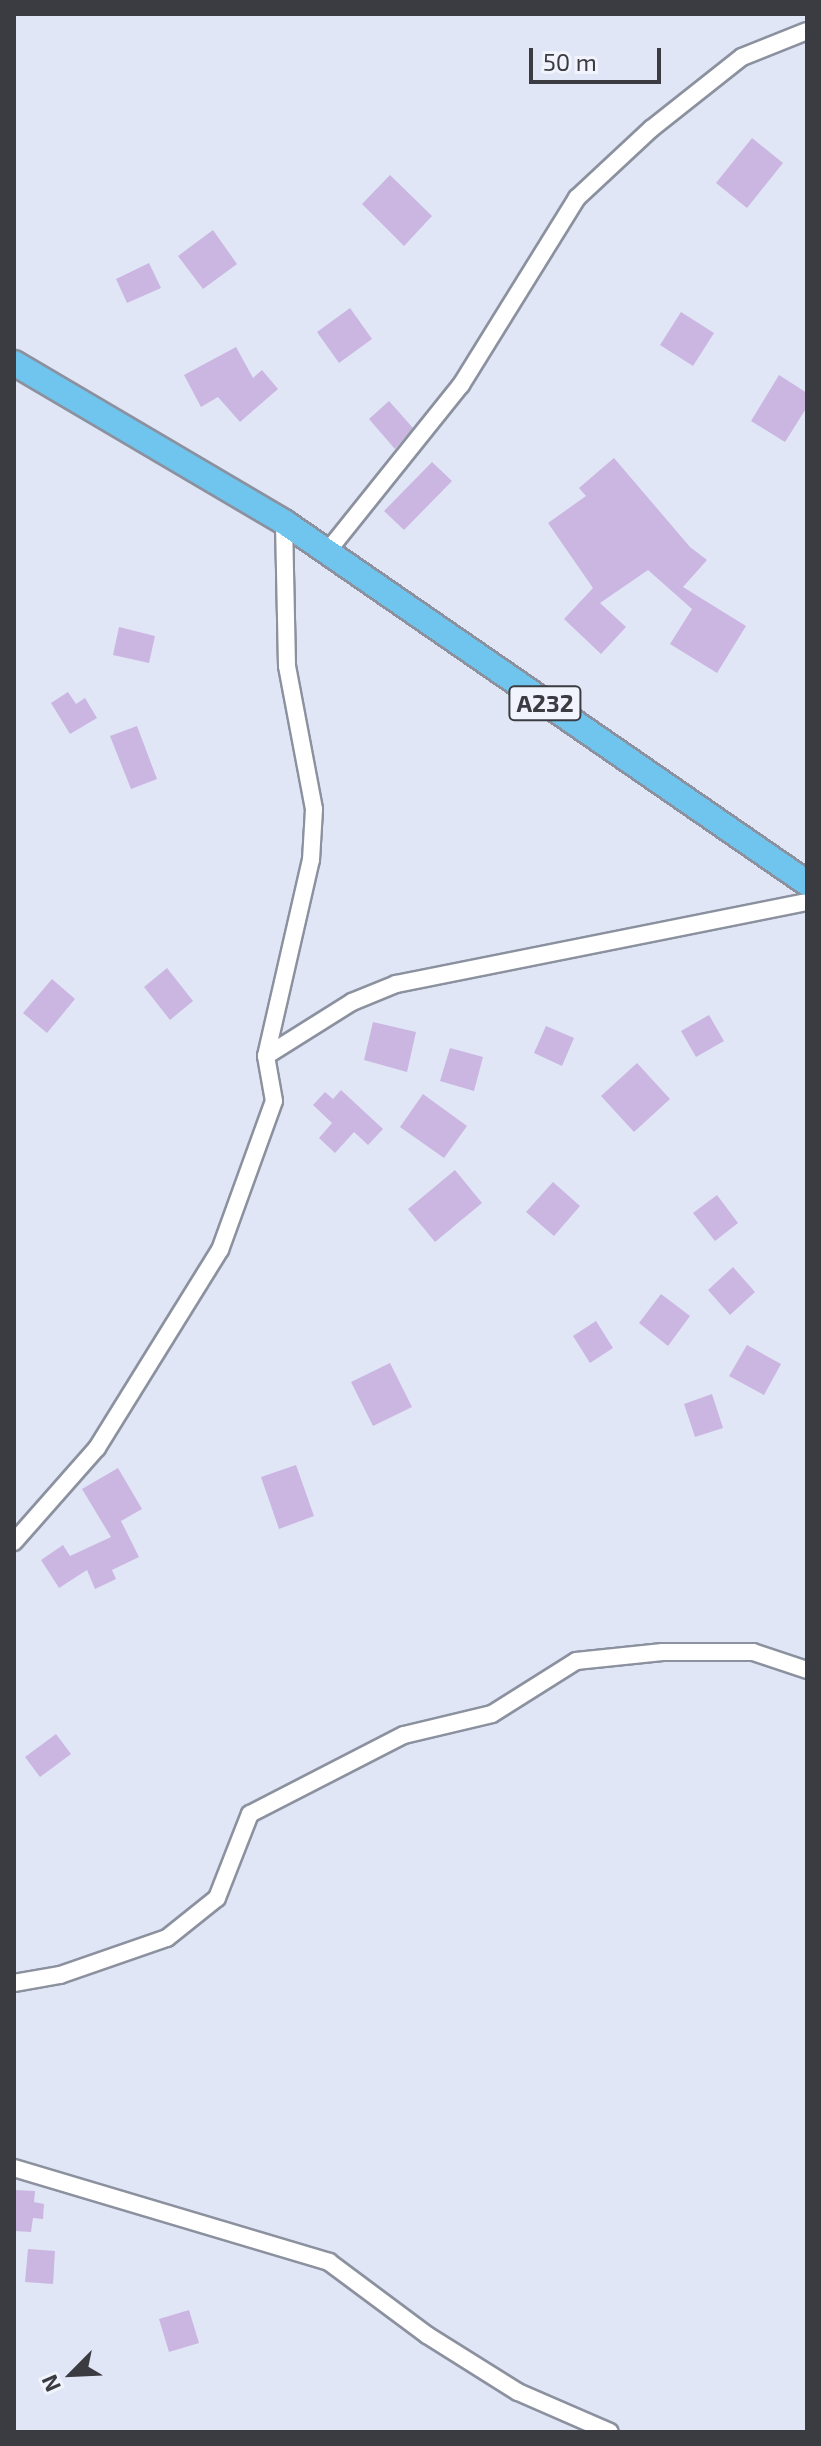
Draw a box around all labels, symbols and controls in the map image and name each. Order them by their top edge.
scale bar [533,32,665,82]
text: 50 m [543,47,597,76]
road number: A232 [507,683,583,723]
north arrow [32,2334,112,2414]
text: N [35,2371,65,2396]

